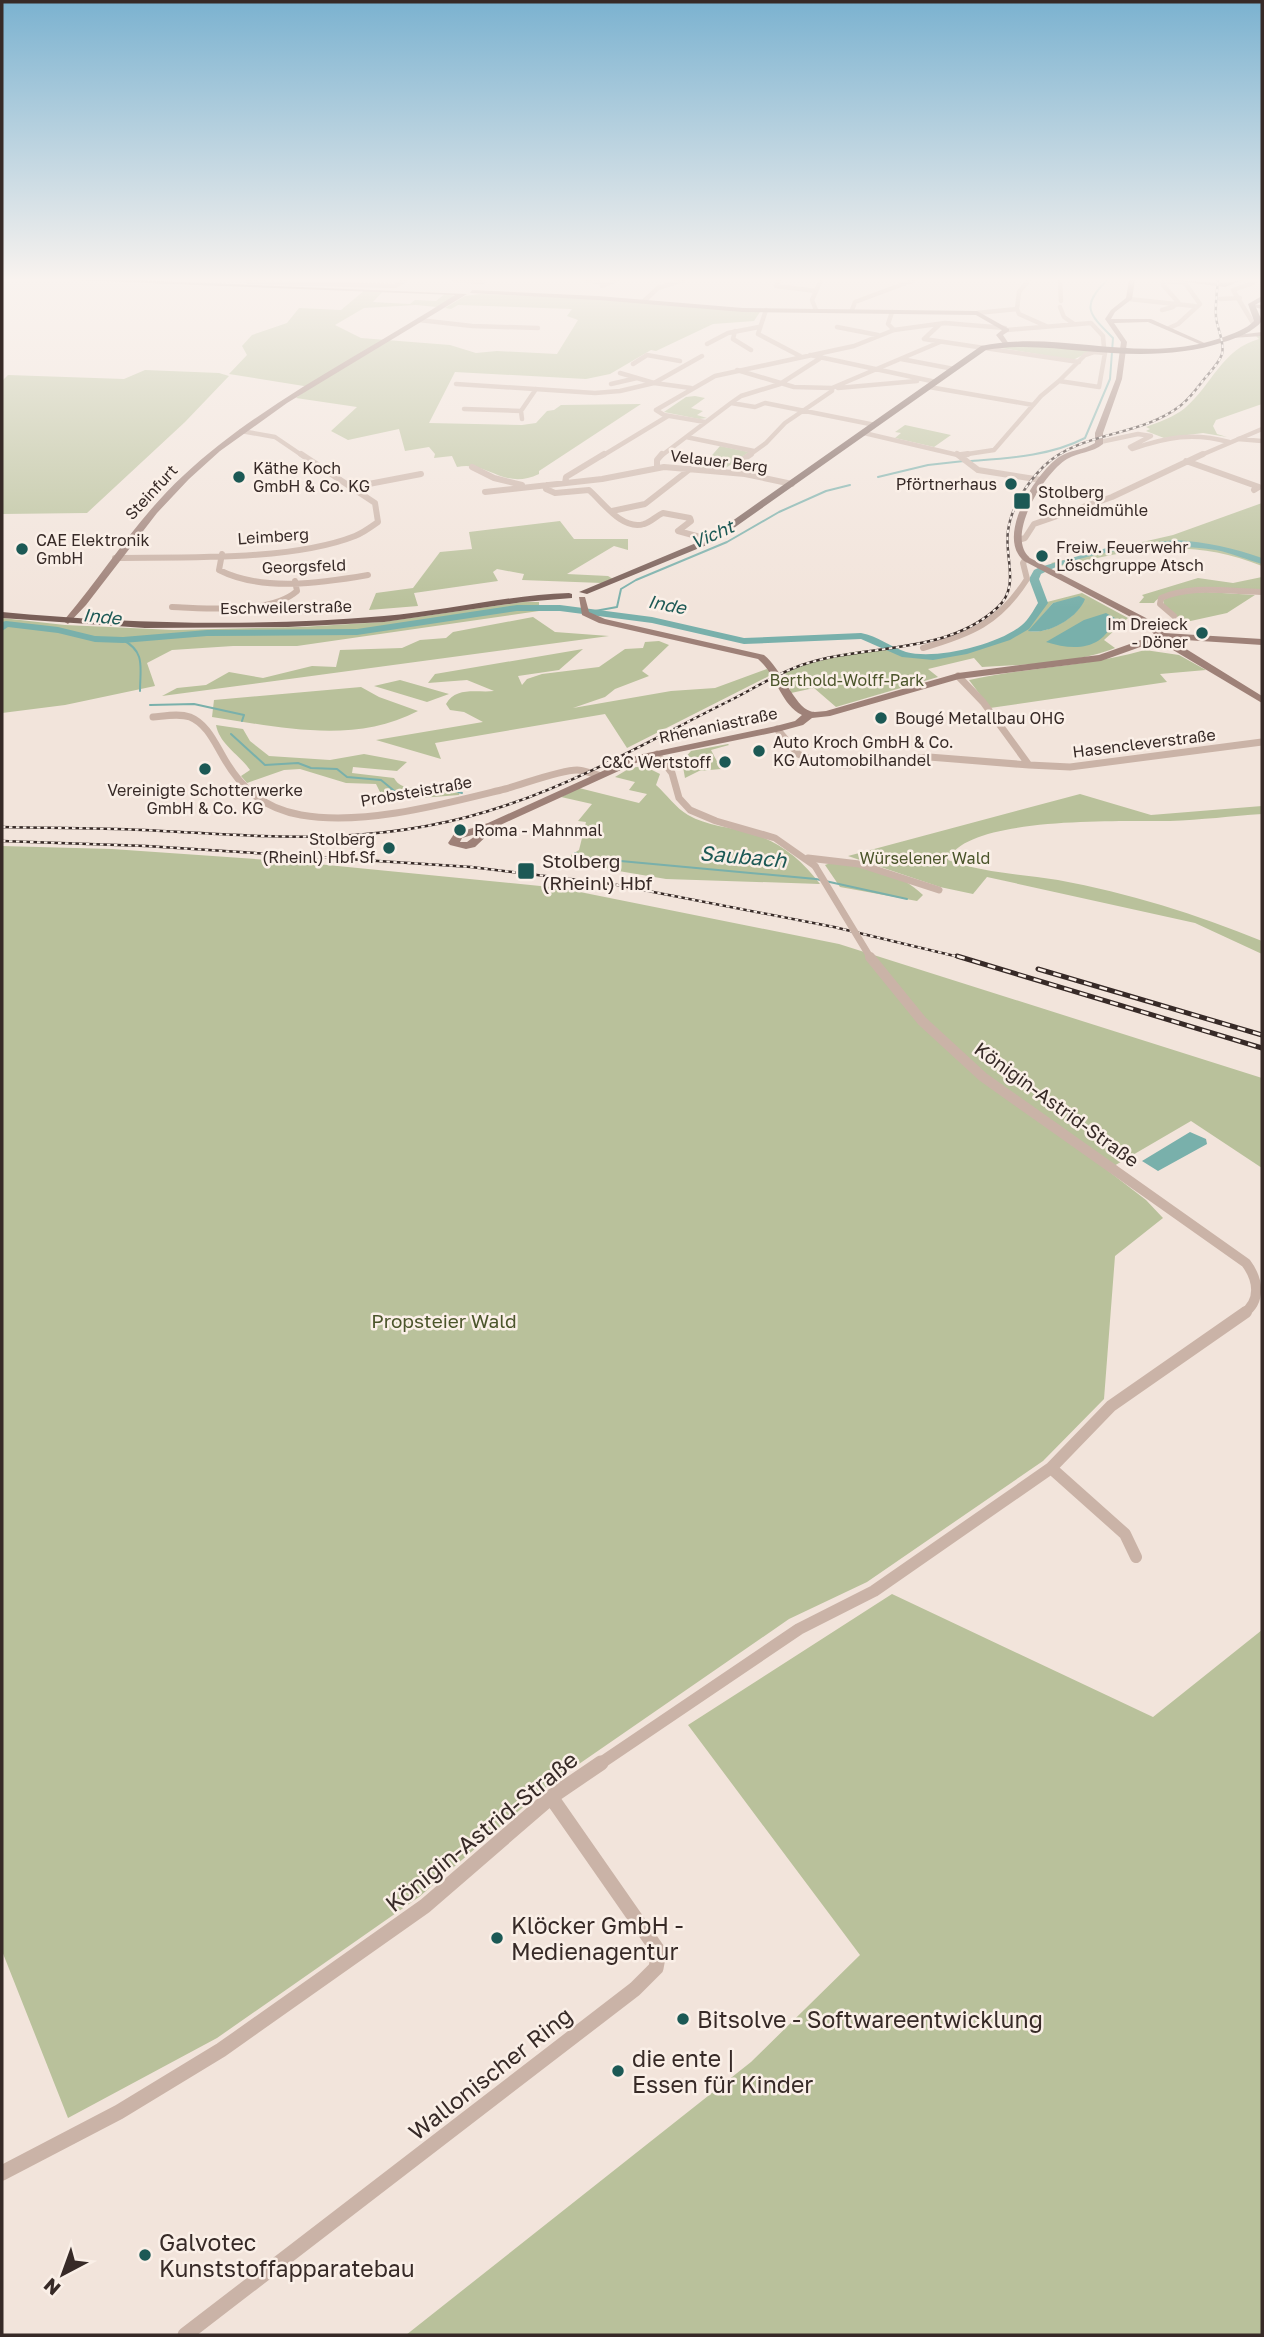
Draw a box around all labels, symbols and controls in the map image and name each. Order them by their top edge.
street label: Velauer Berg [669,445,769,477]
place label: Käthe Koch GmbH & Co. KG [253,458,370,496]
street label: Steinfurt [120,460,182,524]
marker: Käthe Koch GmbH & Co. KG [231,469,247,485]
place label: Pförtnerhaus [896,474,997,494]
marker: Pförtnerhaus [1003,476,1019,492]
place label: Stolberg Schneidmühle [1038,482,1148,520]
marker: Stolberg Schneidmühle [1012,491,1032,511]
water label: Vicht [687,514,739,553]
street label: Leimberg [237,524,309,548]
place label: CAE Elektronik GmbH [36,530,150,568]
place label: Freiw. Feuerwehr Löschgruppe Atsch [1056,537,1204,575]
marker: CAE Elektronik GmbH [14,541,30,557]
marker: Freiw. Feuerwehr Löschgruppe Atsch [1034,548,1050,564]
street label: Georgsfeld [262,555,346,577]
water label: Inde [646,590,689,619]
street label: Eschweilerstraße [220,596,352,618]
water label: Inde [82,603,124,629]
place label: Im Dreieck - Döner [1107,614,1188,652]
marker: Im Dreieck - Döner [1194,625,1210,641]
park label: Berthold-Wolff-Park [770,670,924,690]
street label: Rhenaniastraße [657,703,779,747]
place label: Bougé Metallbau OHG [895,708,1065,728]
marker: Bougé Metallbau OHG [873,710,889,726]
street label: Hasencleverstraße [1071,724,1217,762]
place label: Auto Kroch GmbH & Co. KG Automobilhandel [773,732,953,770]
marker: Auto Kroch GmbH & Co. KG Automobilhandel [751,743,767,759]
place label: C&C Wertstoff [601,752,711,772]
marker: C&C Wertstoff [717,754,733,770]
marker: Vereinigte Schotterwerke GmbH & Co. KG [197,761,213,777]
street label: Probsteistraße [359,771,473,811]
place label: Vereinigte Schotterwerke GmbH & Co. KG [107,780,303,818]
place label: Roma - Mahnmal [474,820,602,840]
marker: Roma - Mahnmal [452,822,468,838]
place label: Stolberg (Rheinl) Hbf Sf [262,829,375,867]
water label: Saubach [698,839,789,873]
marker: Stolberg (Rheinl) Hbf Sf [381,840,397,856]
park label: Würselener Wald [860,848,990,868]
place label: Stolberg (Rheinl) Hbf [542,849,653,894]
marker: Stolberg (Rheinl) Hbf [516,861,536,881]
street label: Königin-Astrid-Straße [970,1037,1144,1171]
park label: Propsteier Wald [371,1309,517,1332]
street label: Königin-Astrid-Straße [379,1745,583,1917]
place label: Klöcker GmbH - Medienagentur [511,1911,683,1965]
marker: Klöcker GmbH - Medienagentur [489,1930,505,1946]
street label: Wallonischer Ring [403,2000,577,2146]
place label: Bitsolve - Softwareentwicklung [697,2005,1043,2033]
marker: Bitsolve - Softwareentwicklung [675,2011,691,2027]
place label: die ente | Essen für Kinder [632,2044,813,2098]
marker: die ente | Essen für Kinder [610,2063,626,2079]
place label: Galvotec Kunststoffapparatebau [159,2228,415,2282]
north arrow [28,2239,98,2309]
marker: Galvotec Kunststoffapparatebau [137,2247,153,2263]
text: N [39,2274,65,2301]

